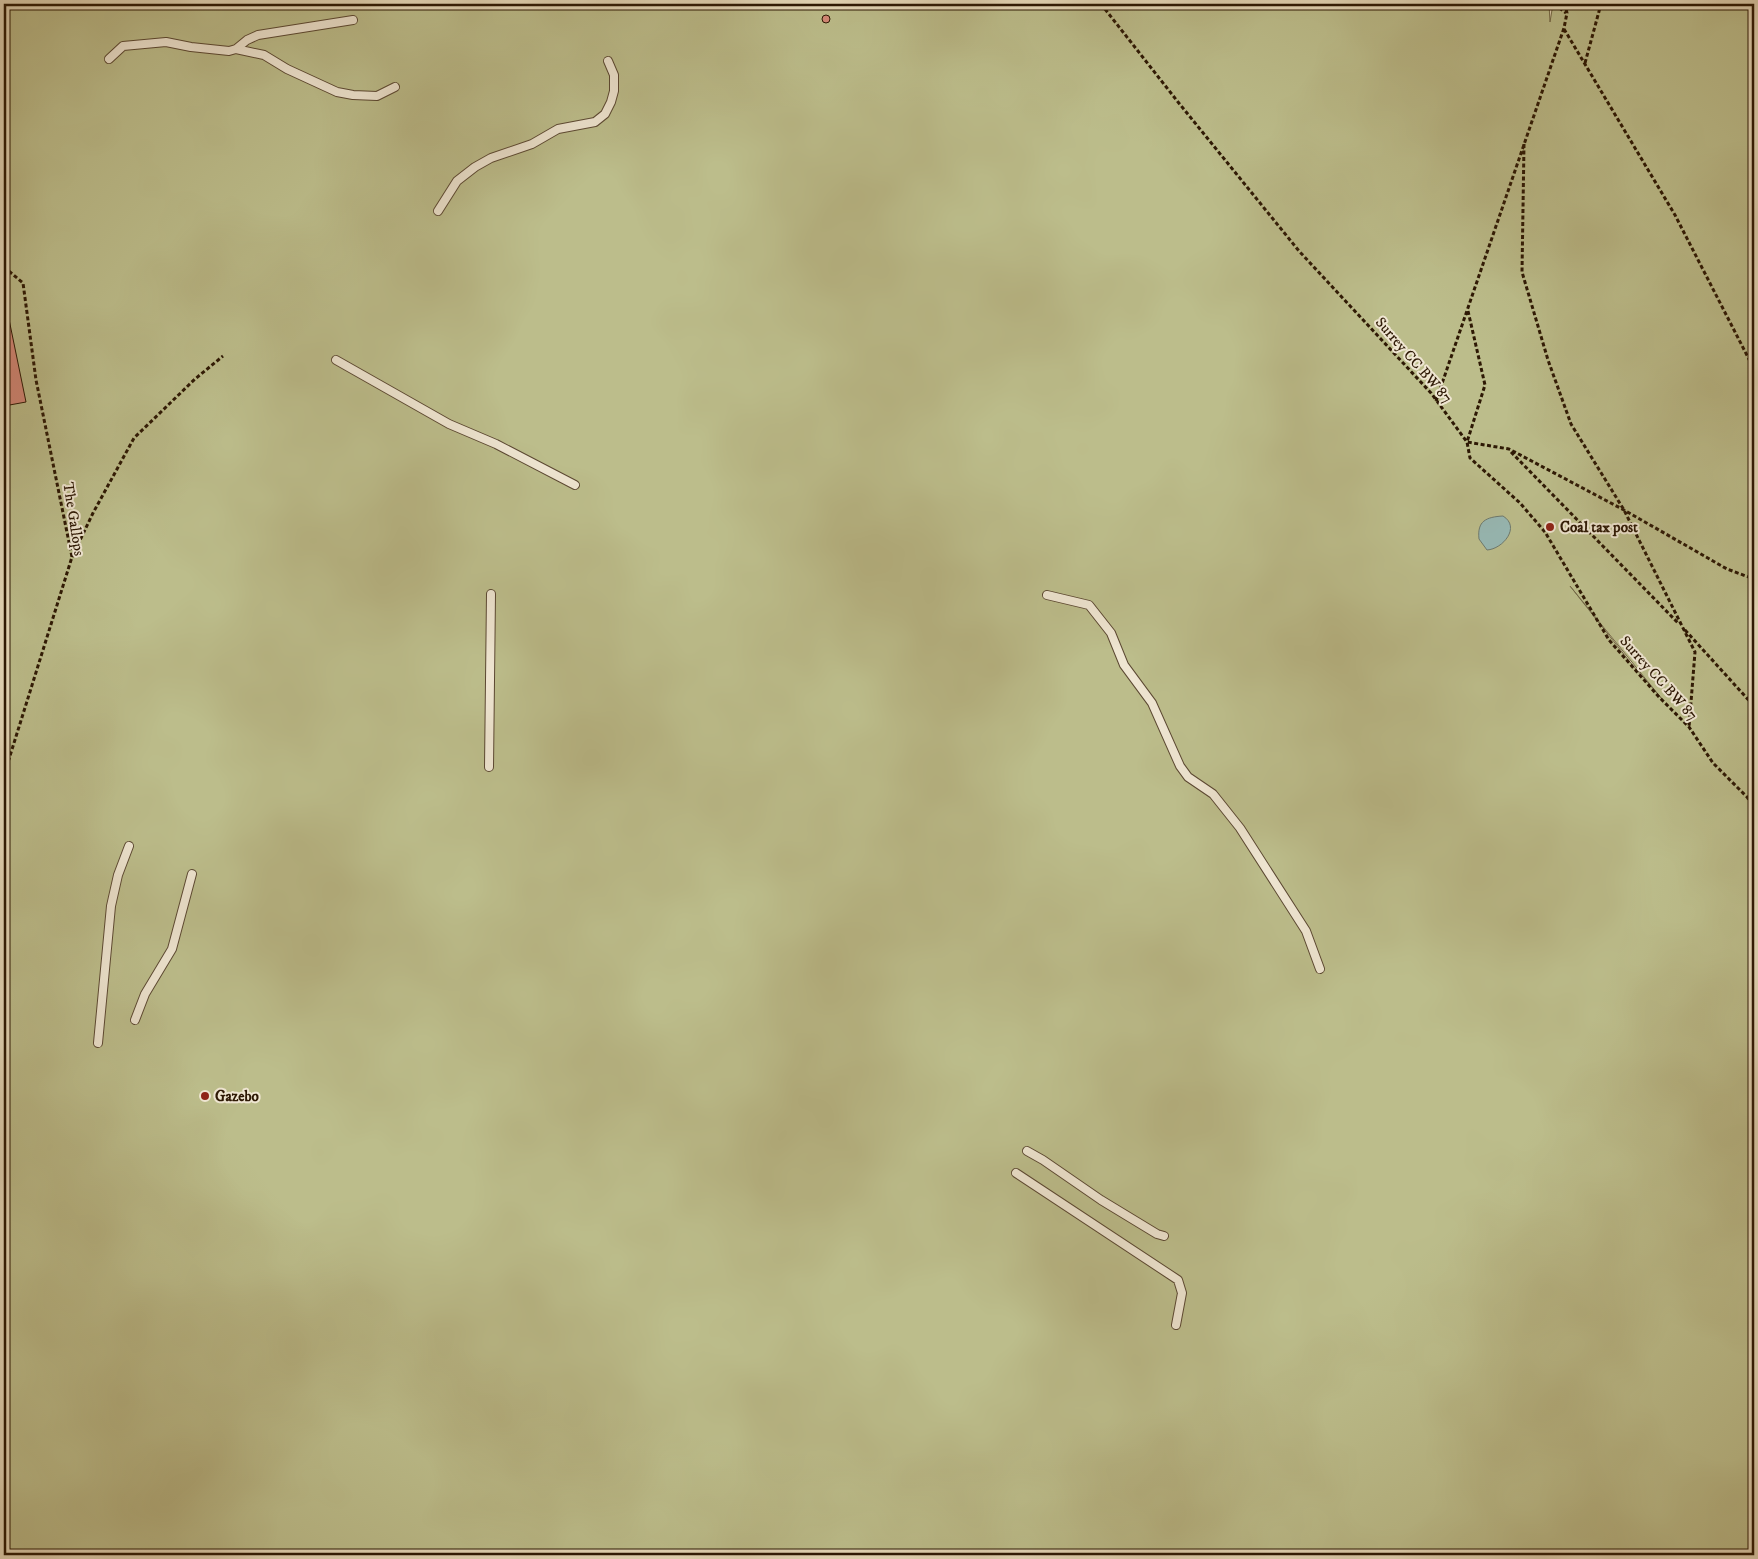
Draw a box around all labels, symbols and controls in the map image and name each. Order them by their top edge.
street label: Surrey CC BW 87 [1371,313,1456,407]
street label: The Gallops [58,481,89,557]
place label: Coal tax post [1560,518,1638,537]
marker: Coal tax post [1544,521,1556,533]
street label: Surrey CC BW 87 [1615,632,1702,725]
place label: Gazebo [215,1087,260,1106]
marker: Gazebo [199,1090,211,1102]

